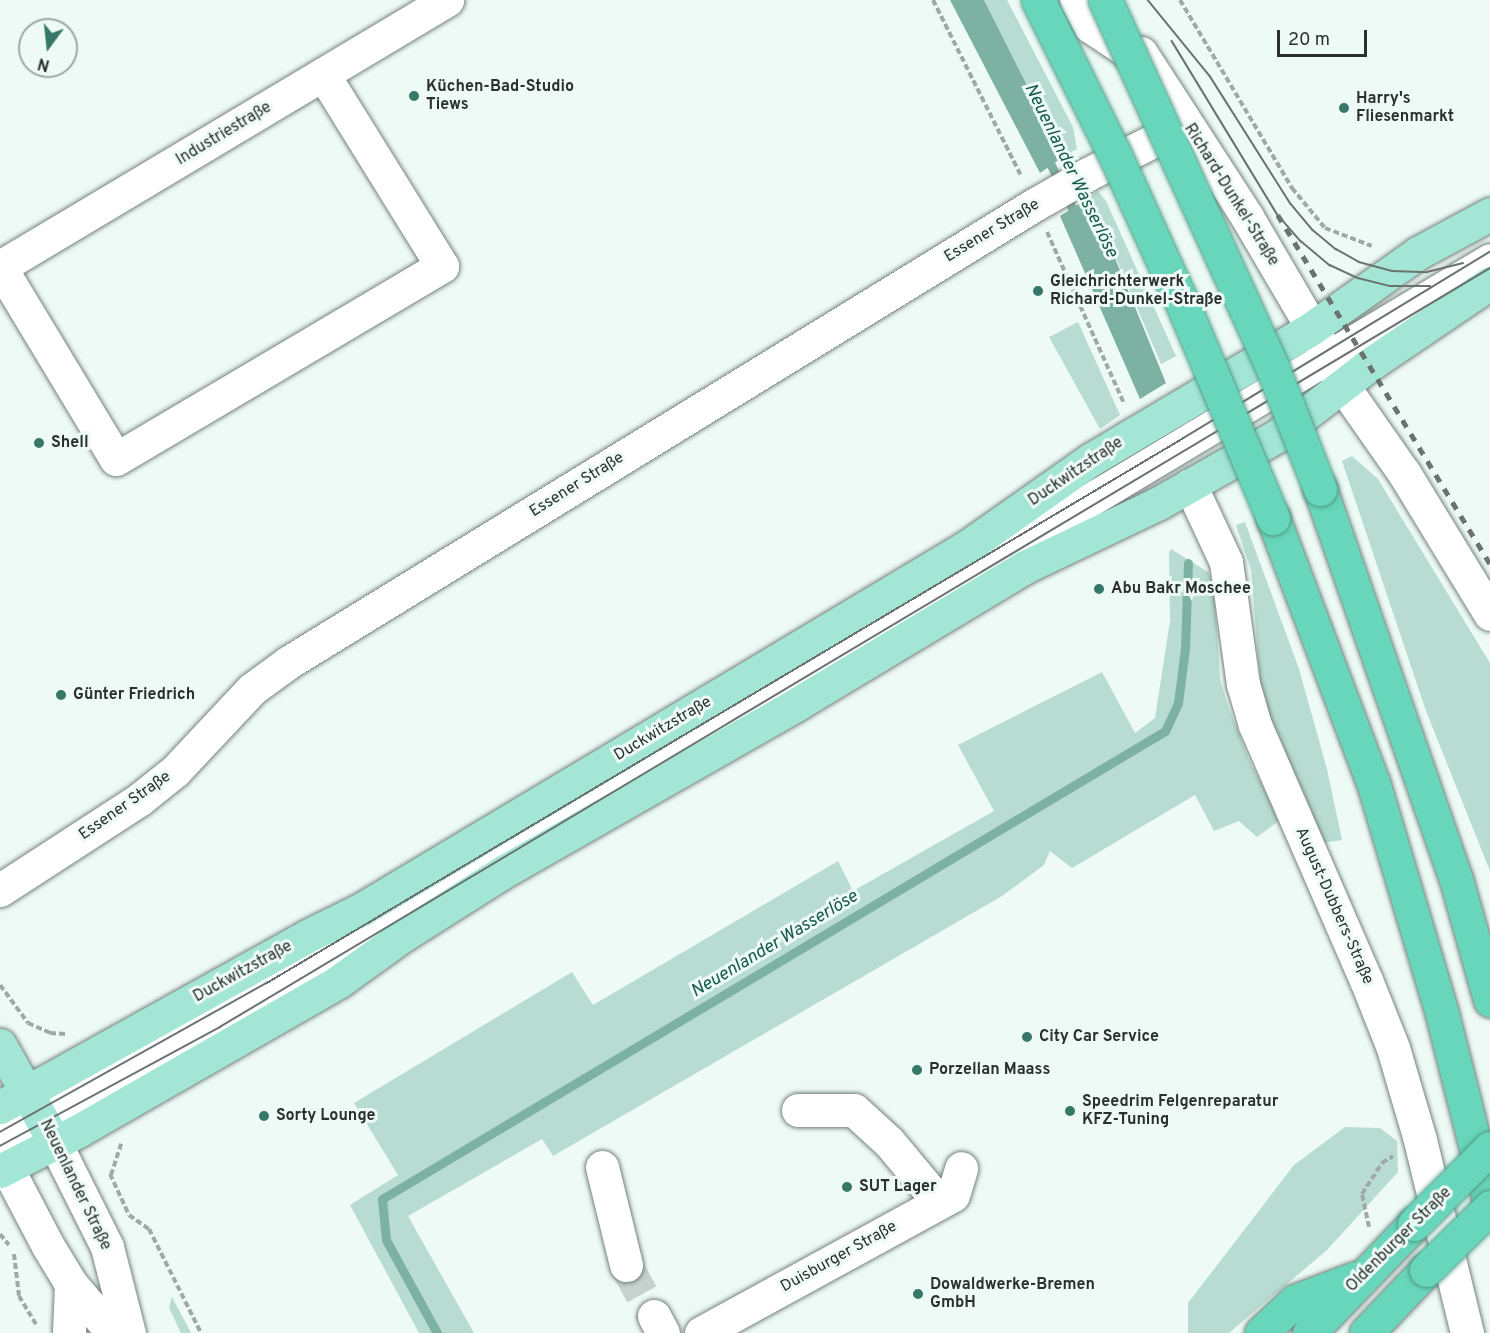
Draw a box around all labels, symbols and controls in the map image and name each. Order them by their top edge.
north arrow [18,18,78,78]
scale bar [1280,18,1370,56]
text: 20 m [1288,29,1330,52]
text: N [36,52,52,75]
place label: Küchen-Bad-Studio Tiews [426,77,574,115]
water label: Neuenlander Wasserlöse [1018,80,1122,262]
marker: Küchen-Bad-Studio Tiews [407,89,421,103]
place label: Harry's Fliesenmarkt [1356,89,1454,127]
street label: Industriestraße [173,98,275,170]
marker: Harry's Fliesenmarkt [1337,101,1351,115]
street label: Richard-Dunkel-Straße [1179,120,1283,270]
street label: Essener Straße [941,195,1043,267]
place label: Gleichrichterwerk Richard-Dunkel-Straße [1050,272,1222,310]
marker: Gleichrichterwerk Richard-Dunkel-Straße [1031,284,1045,298]
place label: Shell [51,433,89,453]
street label: Duckwitzstraße [1025,433,1127,511]
marker: Shell [32,436,46,450]
street label: Essener Straße [526,448,628,522]
place label: Abu Bakr Moschee [1111,579,1251,599]
marker: Abu Bakr Moschee [1092,582,1106,596]
place label: Günter Friedrich [73,685,195,705]
marker: Günter Friedrich [54,688,68,702]
street label: Duckwitzstraße [611,692,715,766]
street label: Essener Straße [75,767,175,845]
street label: August-Dubbers-Straße [1291,825,1377,987]
water label: Neuenlander Wasserlöse [687,886,863,1004]
street label: Duckwitzstraße [190,937,296,1007]
place label: City Car Service [1039,1027,1159,1047]
marker: City Car Service [1020,1030,1034,1044]
place label: Porzellan Maass [929,1060,1050,1080]
marker: Porzellan Maass [910,1063,924,1077]
place label: Speedrim Felgenreparatur KFZ-Tuning [1082,1092,1278,1130]
marker: Speedrim Felgenreparatur KFZ-Tuning [1063,1104,1077,1118]
place label: Sorty Lounge [276,1106,375,1126]
marker: Sorty Lounge [257,1109,271,1123]
street label: Neuenlander Straße [35,1116,115,1254]
place label: SUT Lager [859,1177,937,1197]
marker: SUT Lager [840,1180,854,1194]
street label: Oldenburger Straße [1342,1183,1456,1297]
street label: Duisburger Straße [778,1217,900,1297]
place label: Dowaldwerke-Bremen GmbH [930,1275,1095,1313]
marker: Dowaldwerke-Bremen GmbH [911,1287,925,1301]

